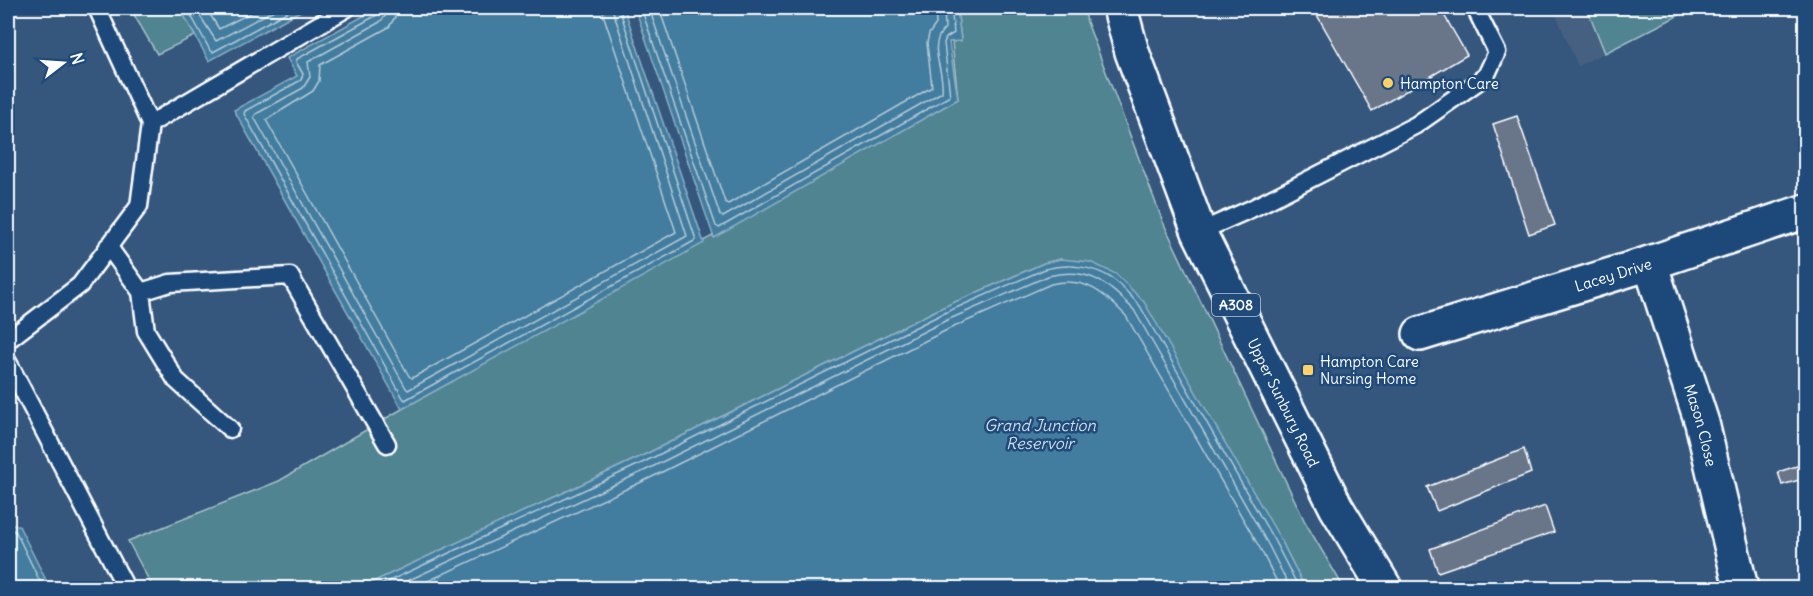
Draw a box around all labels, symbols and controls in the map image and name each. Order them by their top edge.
north arrow [33,33,93,93]
text: N [66,50,89,67]
place label: Hampton Care [1400,74,1499,93]
marker: Hampton Care [1381,76,1395,90]
street label: Lacey Drive [1572,254,1654,295]
road number: A308 [1212,294,1260,316]
street label: Upper Sunbury Road [1244,335,1324,470]
place label: Hampton Care Nursing Home [1320,352,1419,388]
marker: Hampton Care Nursing Home [1301,363,1315,377]
street label: Mason Close [1680,381,1721,468]
water label: Grand Junction Reservoir [984,415,1097,453]

